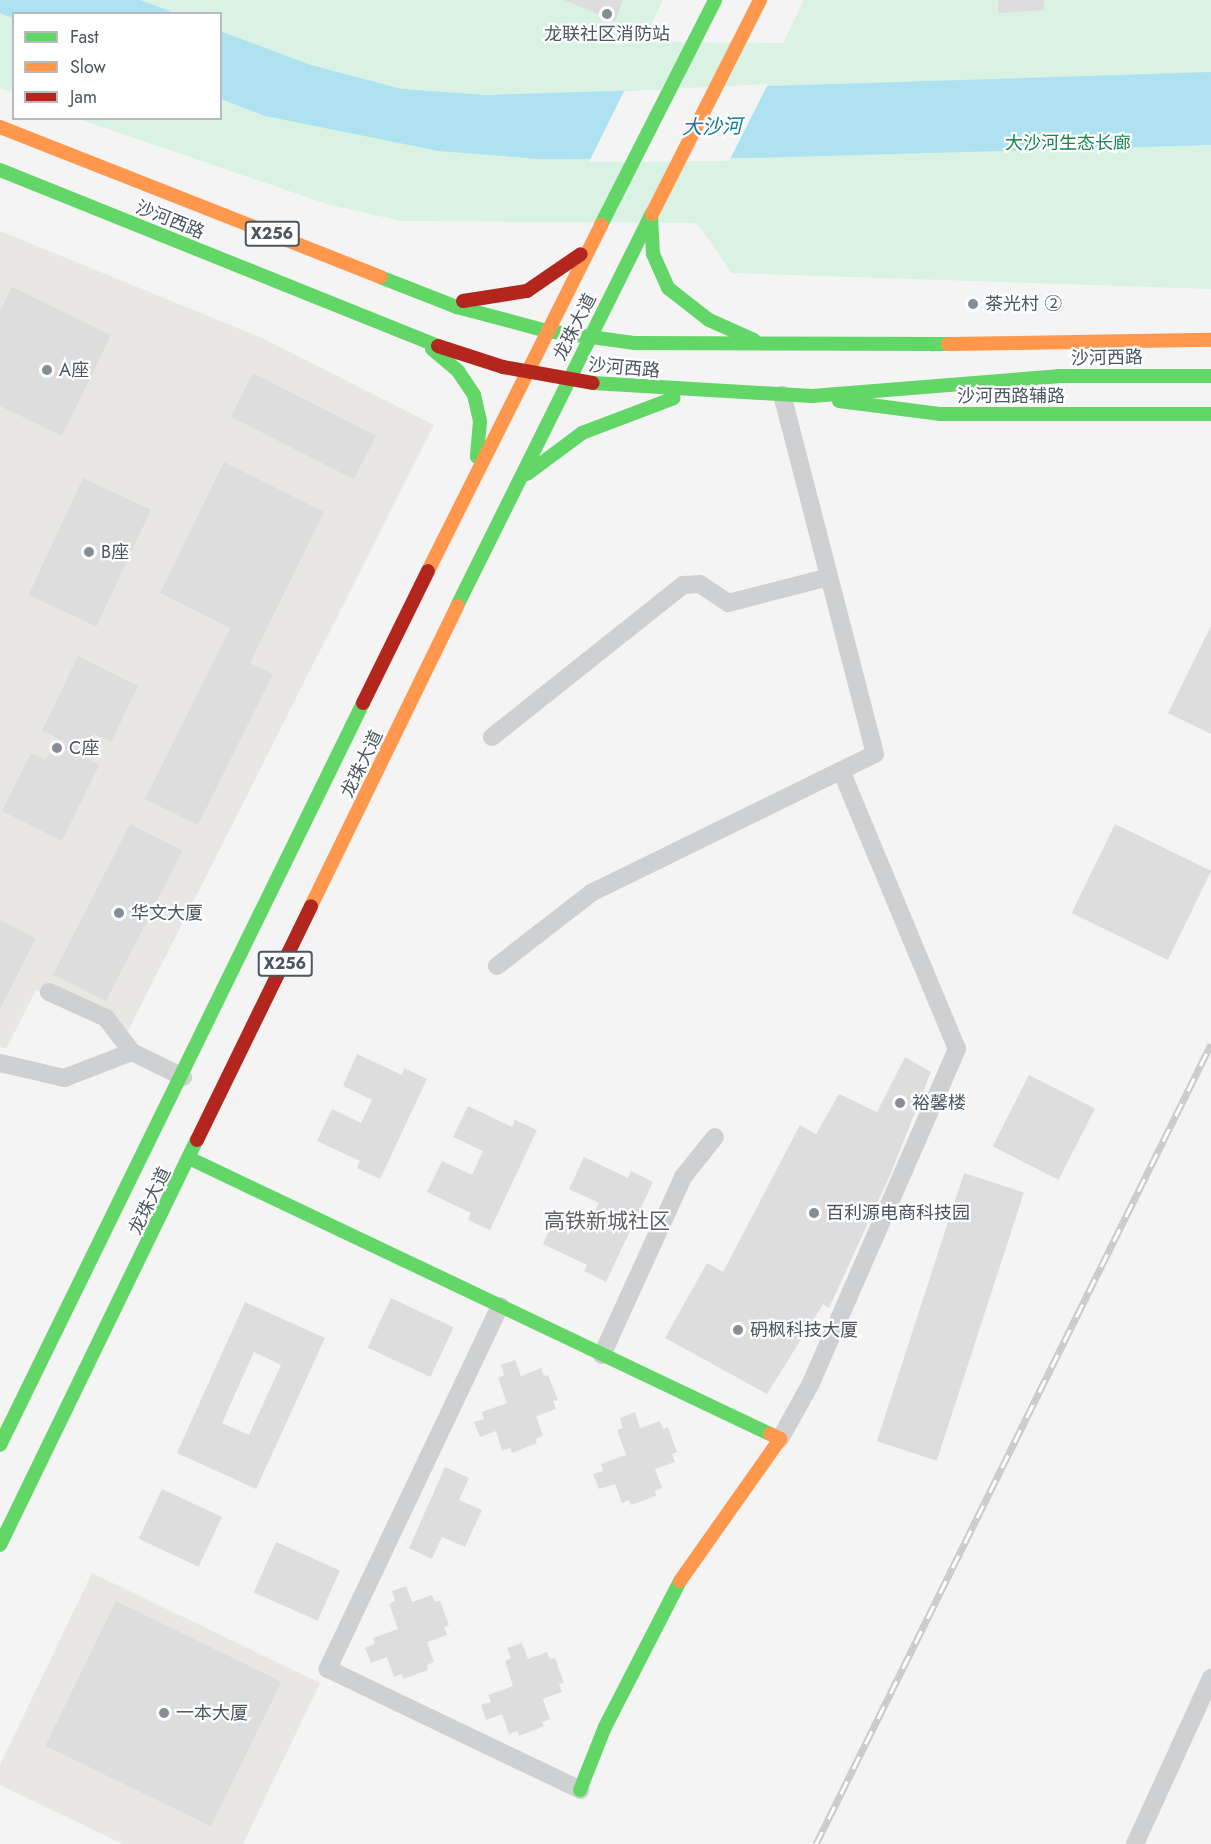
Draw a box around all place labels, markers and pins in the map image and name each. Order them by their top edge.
marker: 龙联社区消防站 [600,7,614,21]
place label: 龙联社区消防站 [544,23,670,45]
place label: 茶光村 ② [985,293,1062,315]
marker: 茶光村 ② [966,297,980,311]
place label: A座 [59,359,89,381]
marker: A座 [40,363,54,377]
place label: B座 [101,541,129,563]
marker: B座 [82,545,96,559]
place label: C座 [69,737,99,759]
marker: C座 [50,741,64,755]
place label: 华文大厦 [131,902,203,924]
marker: 华文大厦 [112,906,126,920]
place label: 裕馨楼 [912,1092,966,1114]
marker: 裕馨楼 [893,1096,907,1110]
place label: 百利源电商科技园 [826,1202,970,1224]
marker: 百利源电商科技园 [807,1206,821,1220]
place label: 砃枫科技大厦 [750,1319,858,1341]
marker: 砃枫科技大厦 [731,1323,745,1337]
place label: 一本大厦 [176,1702,248,1724]
marker: 一本大厦 [157,1706,171,1720]

